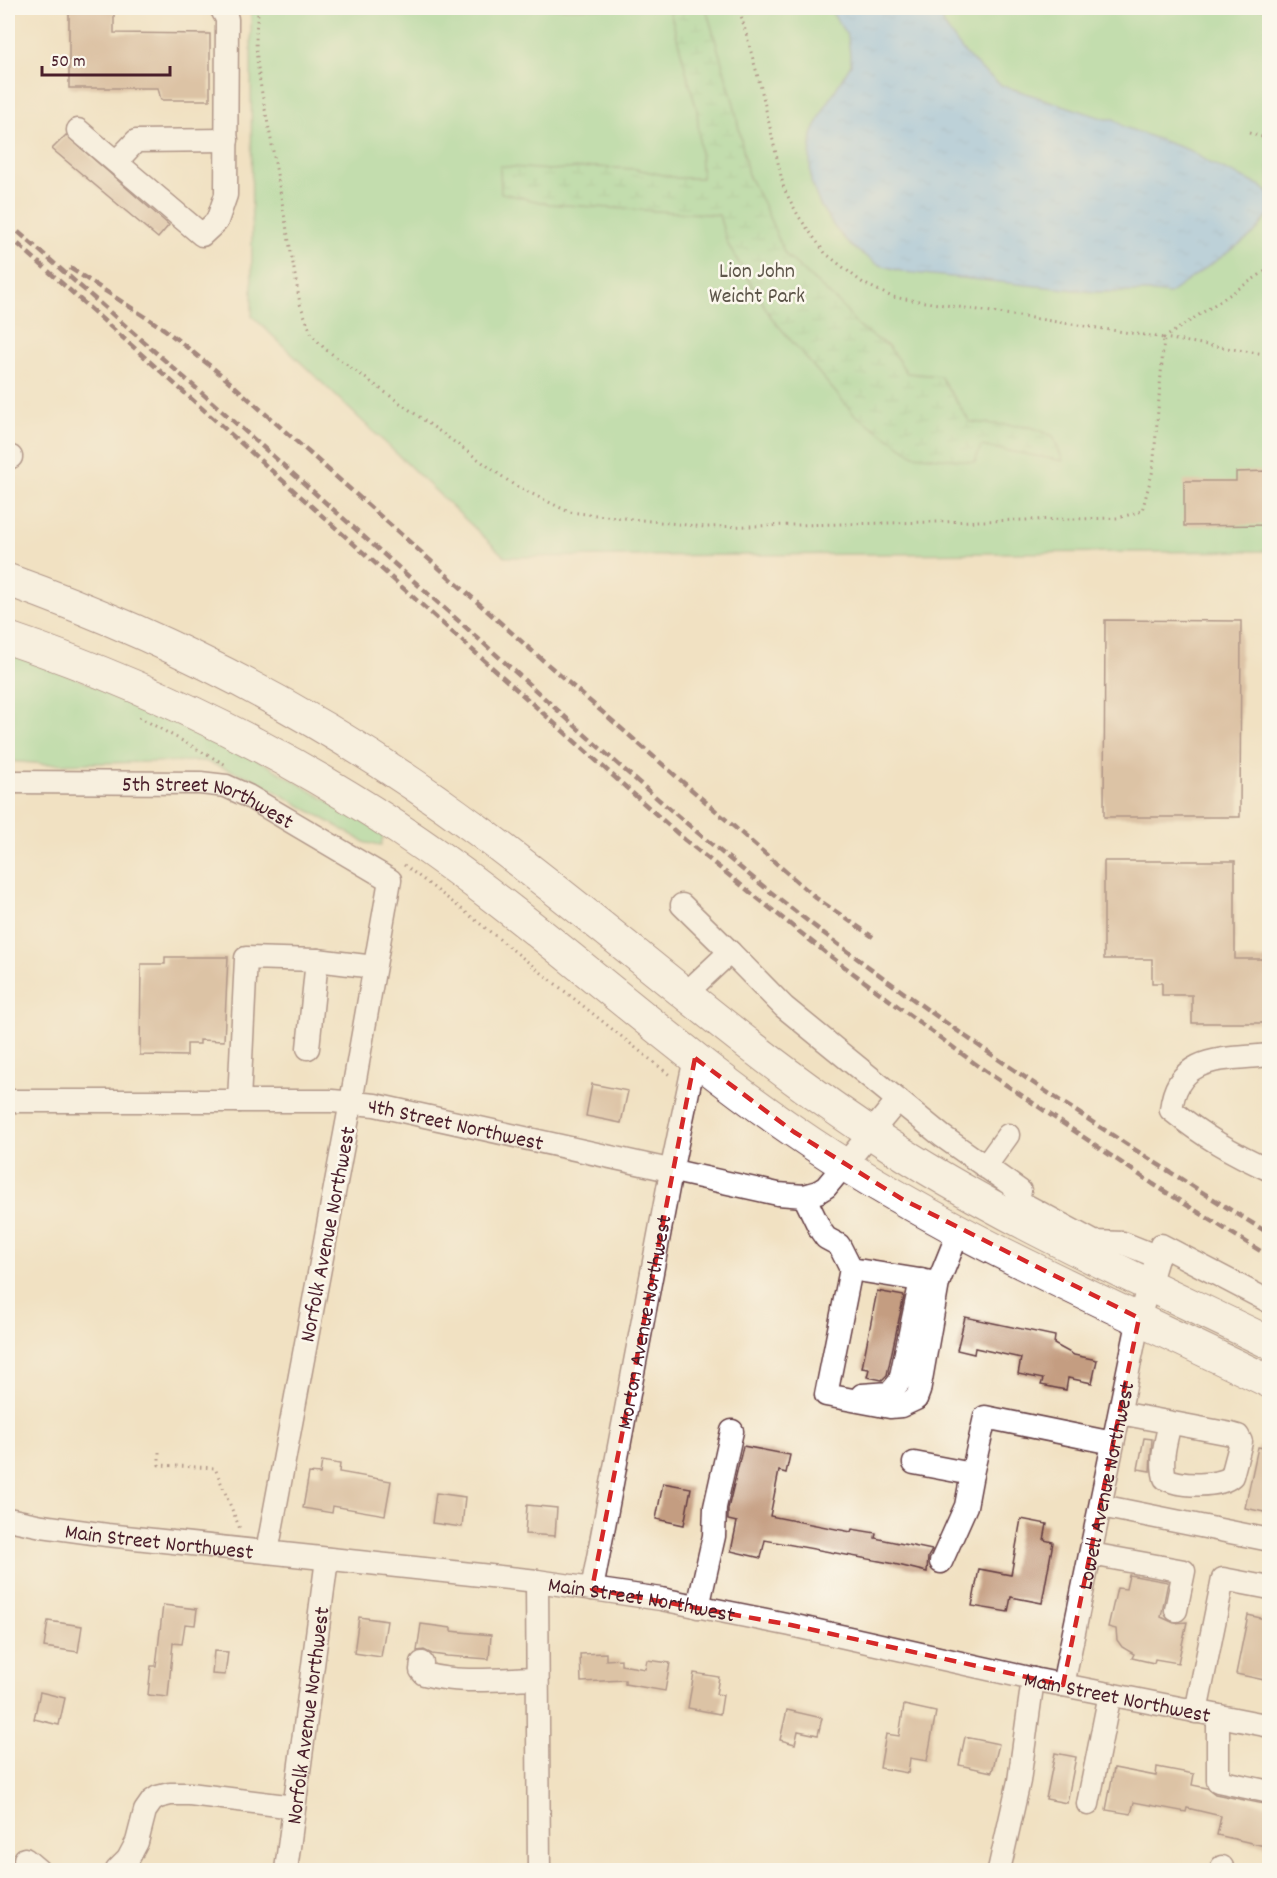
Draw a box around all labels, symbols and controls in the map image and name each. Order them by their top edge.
scale bar [42,39,170,77]
text: 50 m [51,50,86,75]
park label: Lion John Weicht Park [709,257,805,313]
street label: 5th Street Northwest [122,771,299,839]
street label: 4th Street Northwest [366,1092,546,1161]
street label: Norfolk Avenue Northwest [293,1124,366,1345]
street label: Morton Avenue Northwest [611,1213,682,1432]
street label: Lowell Avenue Northwest [1071,1379,1144,1593]
street label: Main Street Northwest [63,1517,255,1570]
street label: Main Street Northwest [546,1571,737,1632]
street label: Norfolk Avenue Northwest [280,1605,340,1827]
street label: Main Street Northwest [1021,1665,1213,1733]

